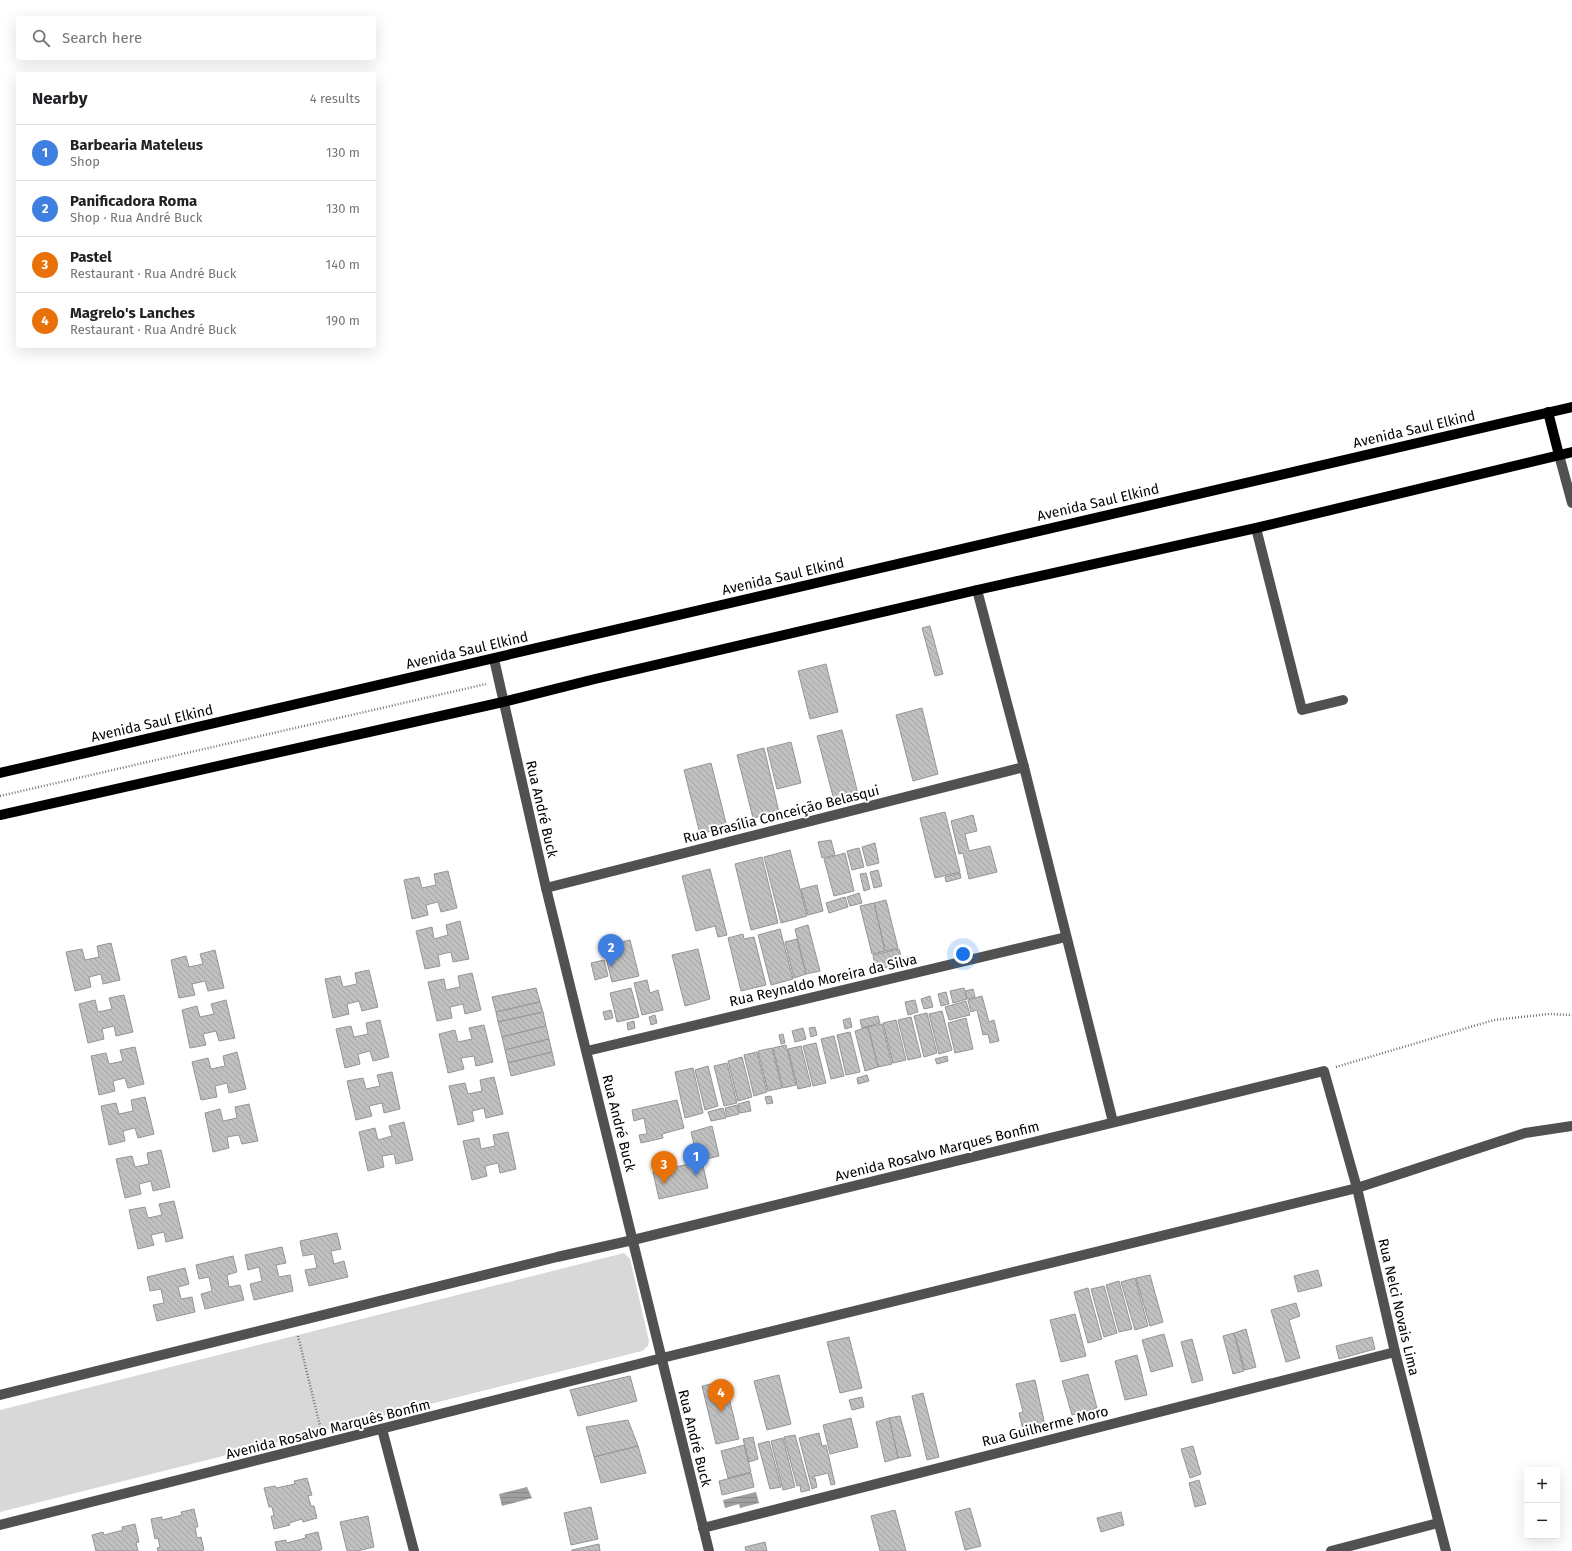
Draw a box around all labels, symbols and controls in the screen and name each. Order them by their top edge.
search box [16,16,376,60]
icon: search [30,27,52,49]
text: Search here [62,29,142,47]
text: Nearby [32,88,87,109]
text: 4 results [310,91,360,106]
text: Barbearia Mateleus [70,136,203,154]
text: 1 [42,145,48,160]
text: 130 m [326,145,360,160]
text: Shop [70,154,100,169]
text: Panificadora Roma [70,192,197,210]
text: 2 [42,201,48,216]
text: 130 m [326,201,360,216]
text: Shop · Rua André Buck [70,210,202,225]
text: Pastel [70,248,112,266]
text: 3 [42,257,48,272]
text: 140 m [326,257,360,272]
text: Restaurant · Rua André Buck [70,266,236,281]
text: Magrelo's Lanches [70,304,195,322]
text: 4 [41,313,49,328]
text: 190 m [326,313,360,328]
text: Restaurant · Rua André Buck [70,322,236,337]
street label: Avenida Saul Elkind [1351,407,1477,452]
street label: Avenida Saul Elkind [1035,480,1161,525]
street label: Avenida Saul Elkind [720,554,846,599]
street label: Avenida Saul Elkind [404,628,530,673]
street label: Avenida Saul Elkind [89,701,215,746]
street label: Rua André Buck [522,759,561,860]
street label: Rua Brasília Conceição Belasqui [681,782,881,847]
pin: 2 [598,934,624,967]
your location [953,944,973,964]
street label: Rua Reynaldo Moreira da Silva [728,951,919,1010]
street label: Rua André Buck [598,1073,639,1174]
street label: Avenida Rosalvo Marques Bonfim [833,1118,1041,1185]
pin: 1 [683,1143,709,1176]
pin: 3 [651,1151,677,1184]
street label: Rua Nelci Novais Lima [1374,1237,1423,1377]
pin: 4 [708,1379,734,1412]
street label: Rua André Buck [674,1388,715,1489]
street label: Avenida Rosalvo Marquês Bonfim [224,1396,432,1463]
street label: Rua Guilherme Moro [980,1403,1110,1450]
map controls [1524,1467,1560,1539]
button: + [1524,1467,1560,1503]
button: − [1524,1503,1560,1539]

